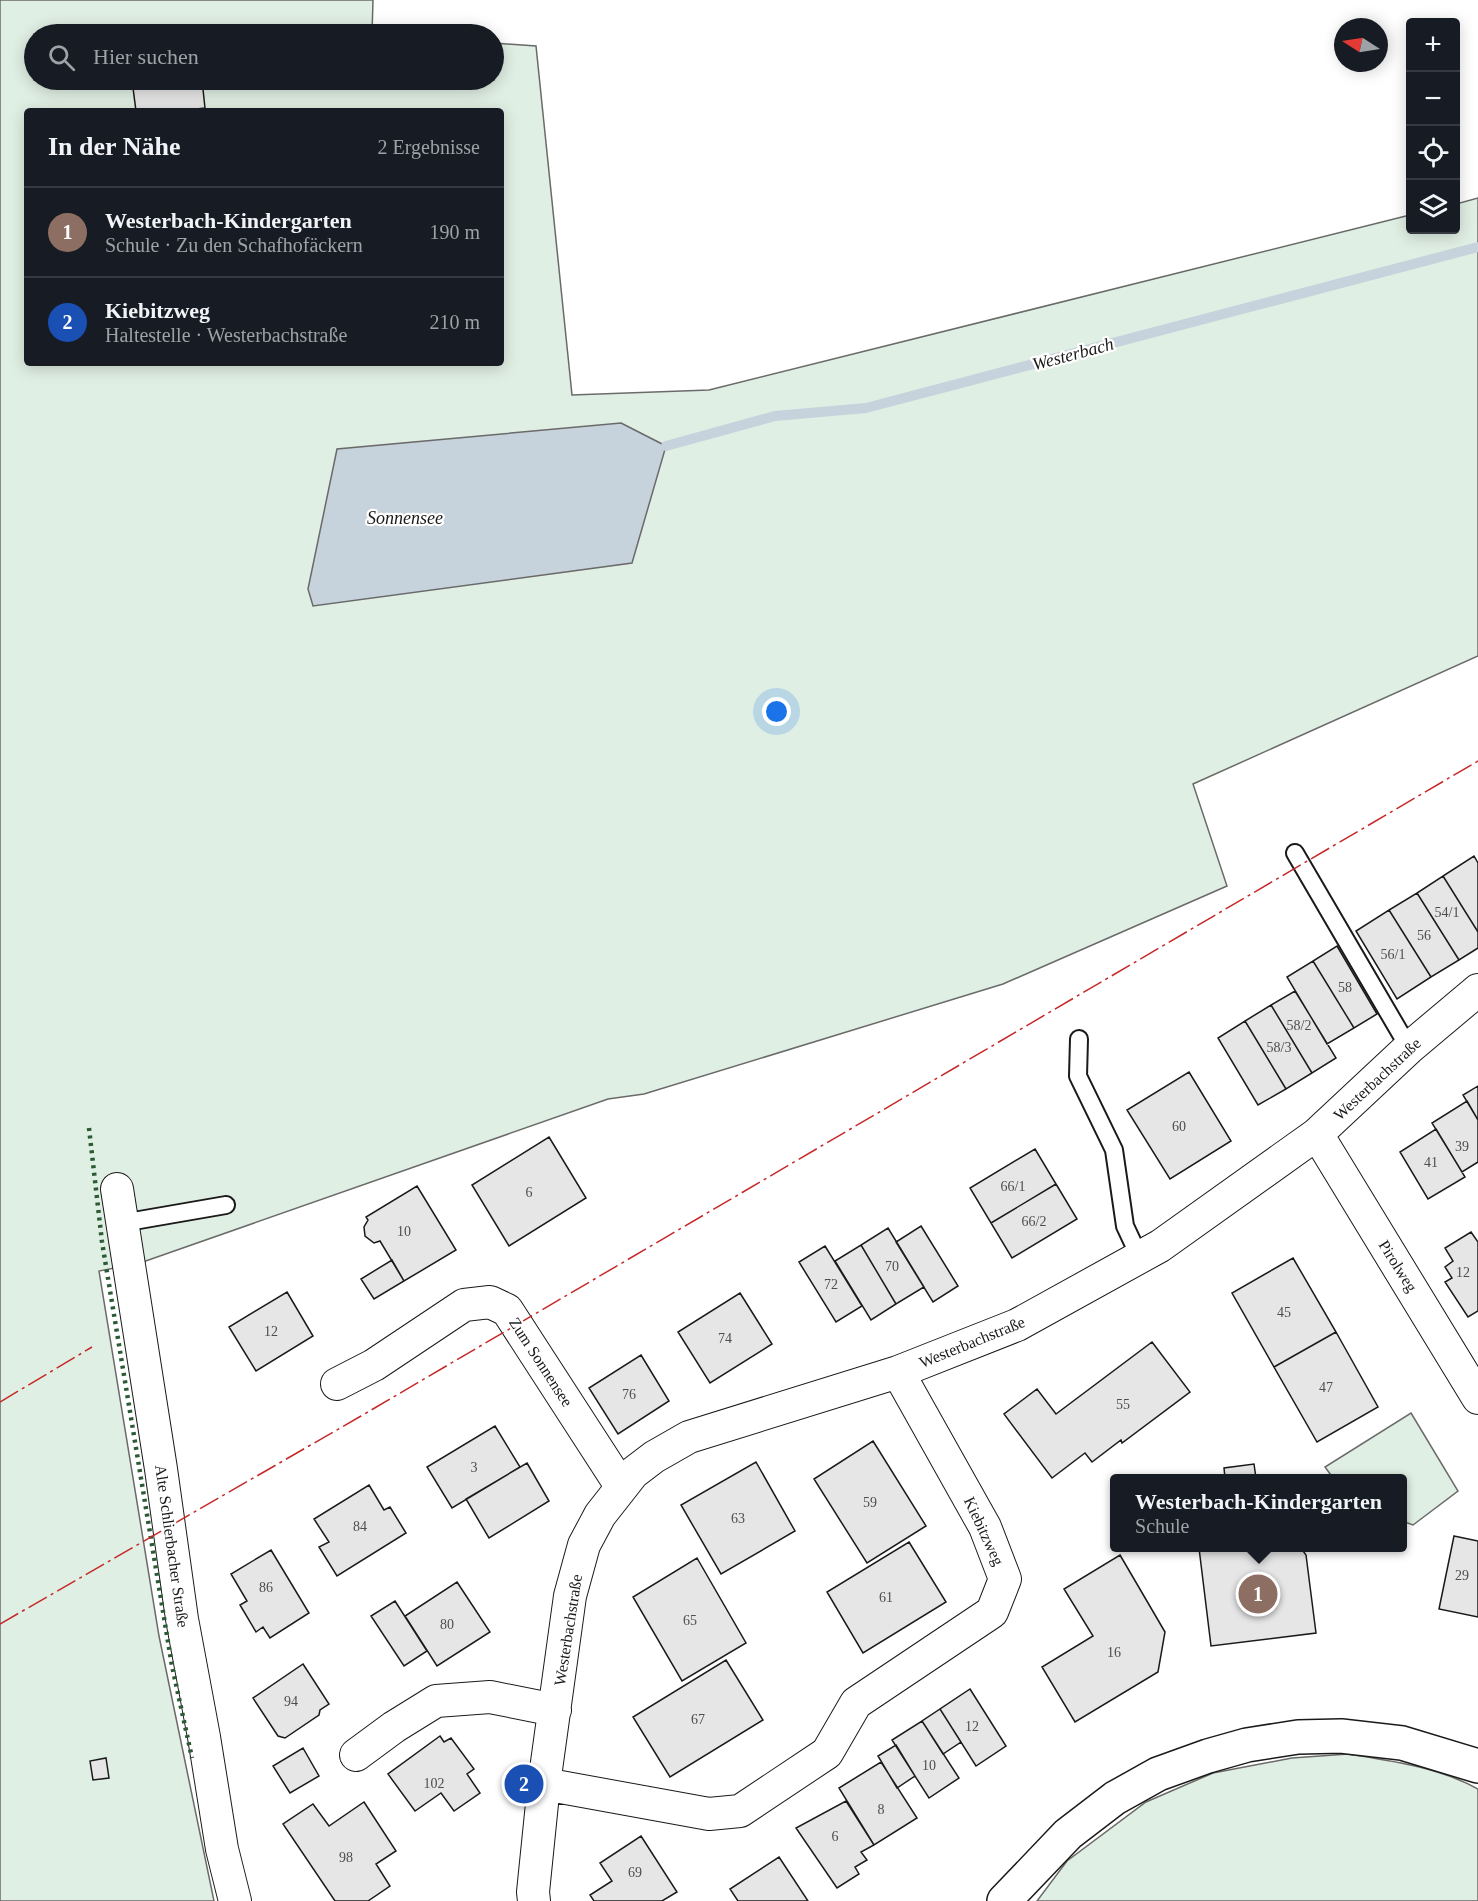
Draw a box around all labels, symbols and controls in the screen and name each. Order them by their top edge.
north arrow [1334,18,1388,72]
map controls [1406,18,1460,234]
button: + [1406,18,1460,72]
search box [24,24,504,90]
icon: search [45,41,78,74]
text: Hier suchen [93,44,199,69]
button: − [1406,72,1460,126]
button: locate [1406,126,1460,180]
text: In der Nähe [48,132,180,161]
text: 2 Ergebnisse [378,136,480,158]
button: layers [1406,180,1460,234]
text: Westerbach-Kindergarten [105,208,352,233]
text: 1 [63,221,73,243]
text: 190 m [429,221,480,243]
text: Schule · Zu den Schafhofäckern [105,234,363,256]
text: Kiebitzweg [105,298,210,323]
text: 2 [63,311,73,333]
text: 210 m [429,311,480,333]
text: Haltestelle · Westerbachstraße [105,324,347,346]
water label: Westerbach [1030,334,1116,374]
water label: Sonnensee [367,508,443,528]
your location [762,697,791,726]
house number: 54/1 [1435,905,1459,920]
house number: 56 [1417,928,1431,943]
house number: 56/1 [1381,947,1405,962]
house number: 58 [1338,980,1352,995]
house number: 58/2 [1287,1018,1311,1033]
street label: Westerbachstraße [1330,1034,1424,1124]
house number: 58/3 [1267,1040,1291,1055]
house number: 60 [1172,1119,1186,1134]
house number: 39 [1455,1139,1469,1154]
house number: 41 [1424,1155,1438,1170]
house number: 66/1 [1001,1179,1025,1194]
house number: 6 [526,1185,533,1200]
house number: 66/2 [1022,1214,1046,1229]
house number: 10 [397,1224,411,1239]
street label: Pirolweg [1375,1237,1421,1296]
house number: 70 [885,1259,899,1274]
house number: 12 [1456,1265,1470,1280]
house number: 72 [824,1277,838,1292]
house number: 45 [1277,1305,1291,1320]
street label: Westerbachstraße [917,1313,1027,1371]
street label: Zum Sonnensee [506,1314,576,1410]
house number: 12 [264,1324,278,1339]
house number: 74 [718,1331,732,1346]
house number: 47 [1319,1380,1333,1395]
house number: 76 [622,1387,636,1402]
house number: 55 [1116,1397,1130,1412]
house number: 3 [471,1460,478,1475]
street label: Alte Schlierbacher Straße [152,1463,192,1629]
popup [1110,1474,1407,1552]
text: Westerbach-Kindergarten [1135,1489,1382,1514]
street label: Kiebitzweg [960,1494,1007,1568]
house number: 59 [863,1495,877,1510]
house number: 63 [731,1511,745,1526]
text: Schule [1135,1515,1190,1537]
house number: 84 [353,1519,367,1534]
house number: 29 [1455,1568,1469,1583]
pin: 1 [1238,1572,1278,1616]
street label: Westerbachstraße [551,1573,585,1687]
house number: 86 [259,1580,273,1595]
house number: 61 [879,1590,893,1605]
house number: 65 [683,1613,697,1628]
house number: 80 [440,1617,454,1632]
house number: 16 [1107,1645,1121,1660]
house number: 94 [284,1694,298,1709]
house number: 67 [691,1712,705,1727]
house number: 12 [965,1719,979,1734]
house number: 10 [922,1758,936,1773]
pin: 2 [504,1762,544,1806]
house number: 102 [424,1776,445,1791]
house number: 8 [878,1802,885,1817]
house number: 6 [832,1829,839,1844]
house number: 98 [339,1850,353,1865]
house number: 69 [628,1865,642,1880]

